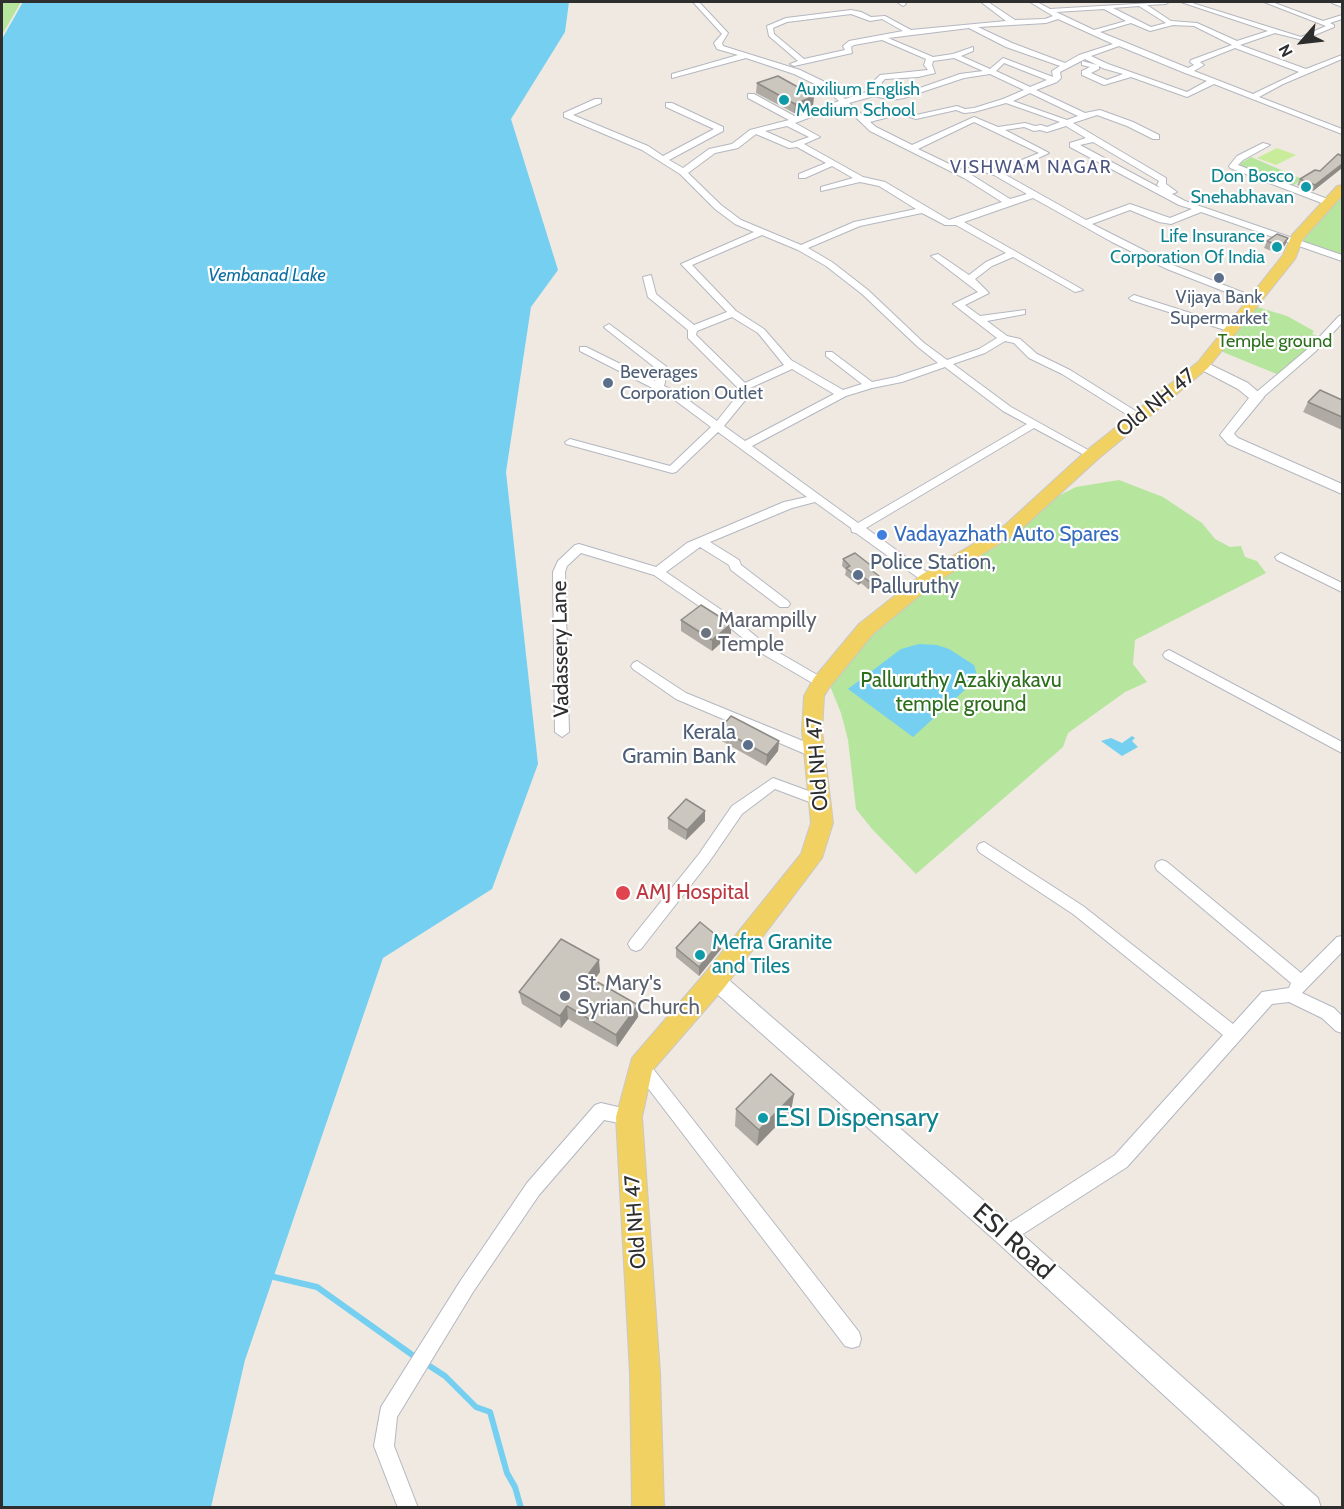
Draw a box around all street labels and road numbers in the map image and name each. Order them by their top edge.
street label: Old NH 47 [1111,364,1201,442]
street label: Vadassery Lane [547,580,575,718]
street label: Old NH 47 [802,716,834,812]
street label: Old NH 47 [620,1174,652,1270]
street label: ESI Road [966,1197,1060,1287]

